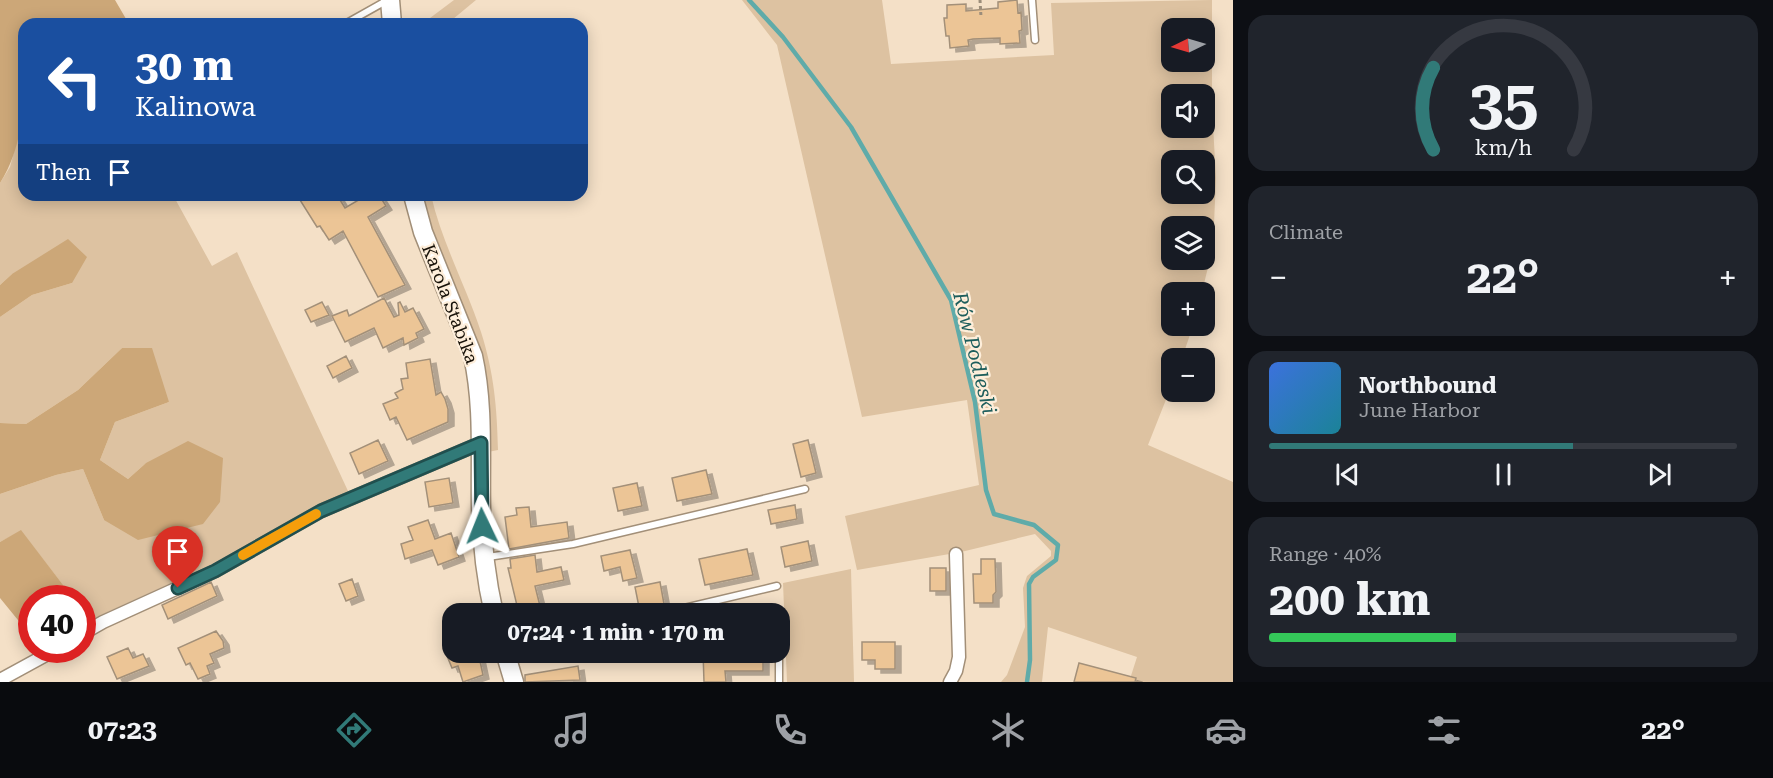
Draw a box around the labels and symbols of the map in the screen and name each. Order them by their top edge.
north arrow [1161,18,1215,72]
street label: Karola Stabika [418,241,483,367]
water label: Rów Podleski [948,289,1002,417]
position arrow [450,494,514,558]
pin [152,526,203,588]
speed limit sign: 40 [18,585,96,663]

